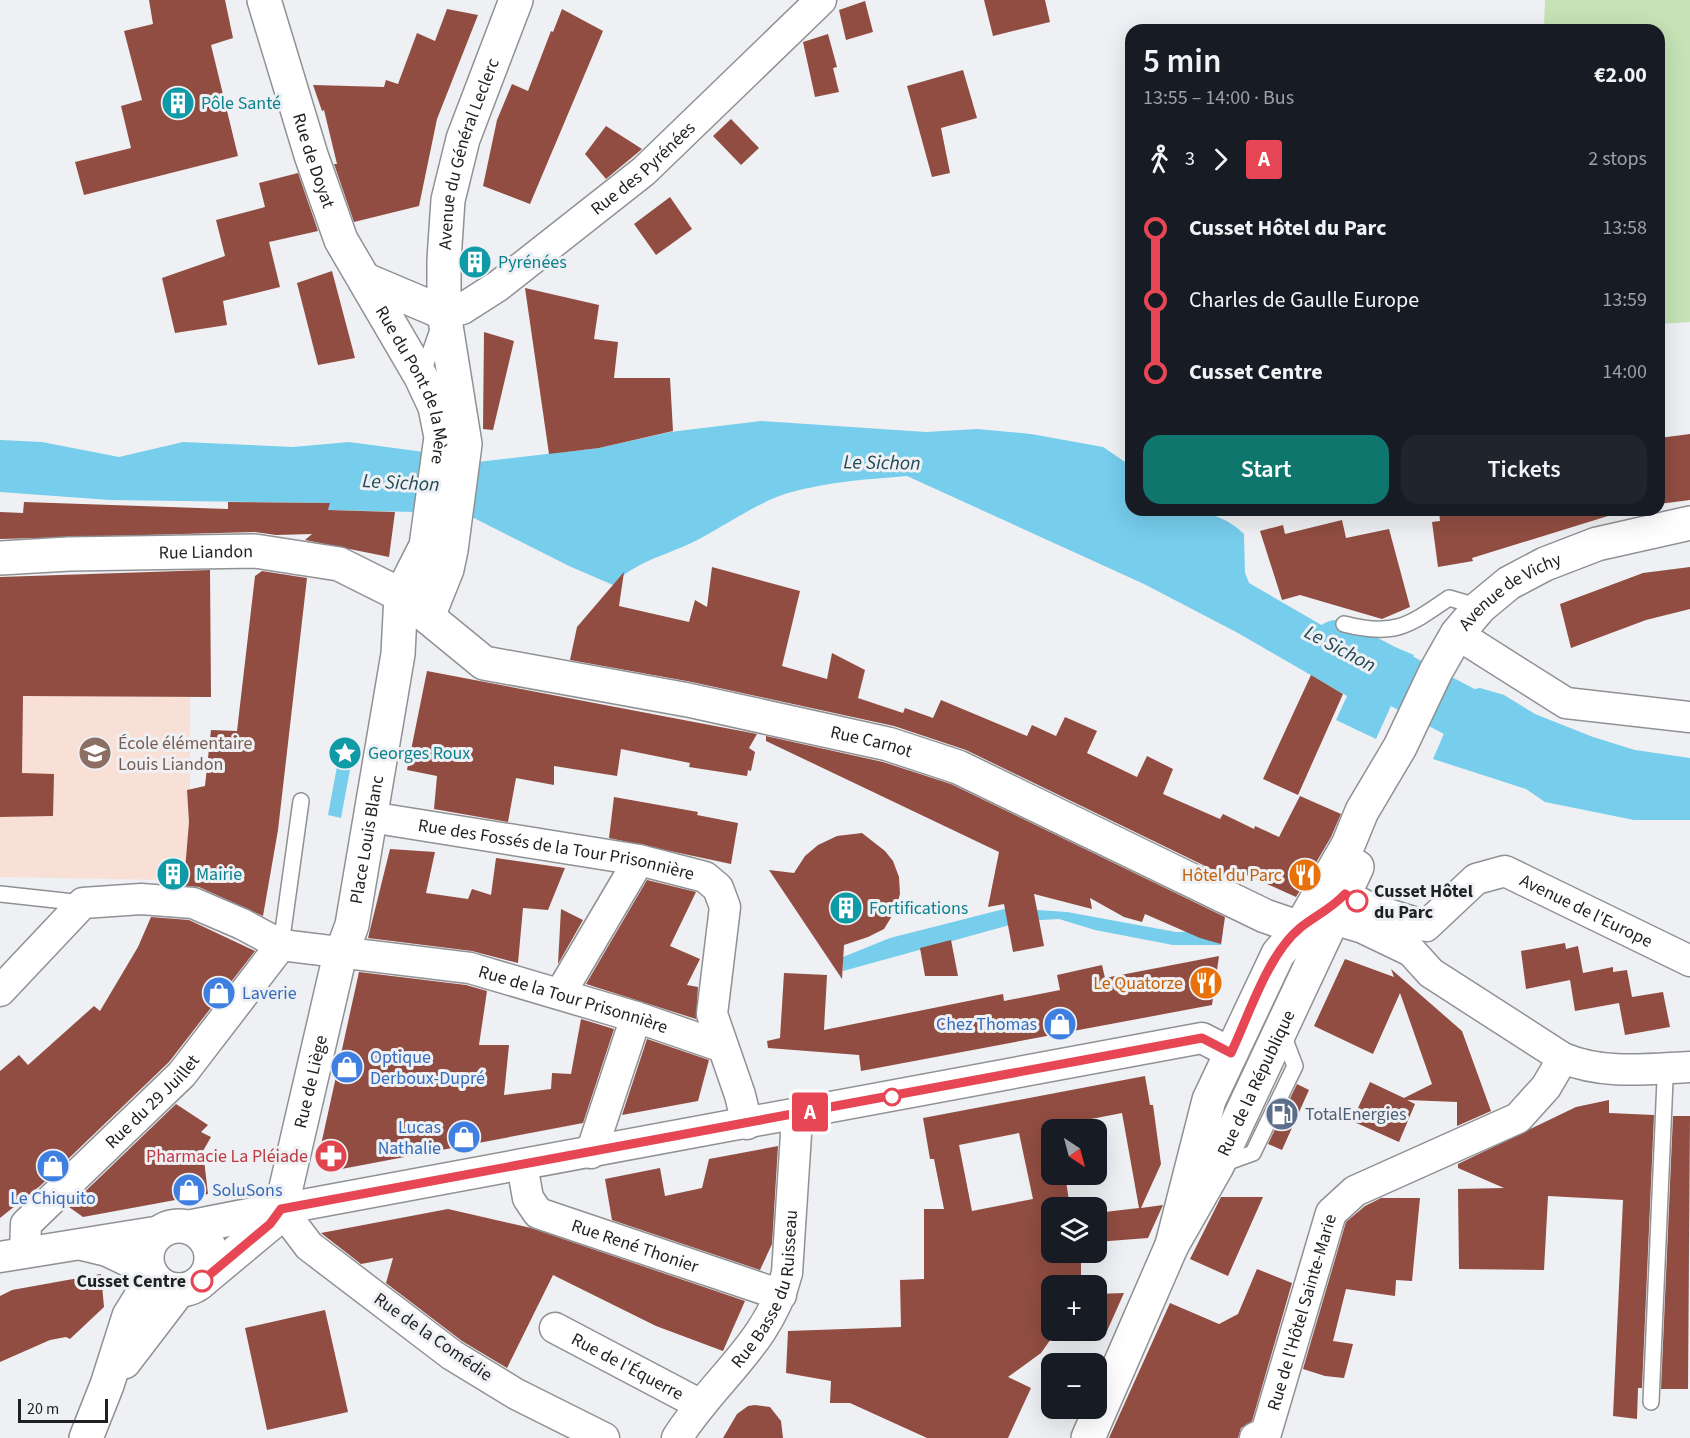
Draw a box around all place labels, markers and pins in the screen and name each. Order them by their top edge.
building icon: Pôle Santé [160,85,196,121]
place label: Pôle Santé [201,91,281,116]
building icon: Pyrénées [457,244,493,280]
place label: Pyrénées [498,250,567,275]
place label: École élémentaire Louis Liandon [118,731,252,777]
school or university icon: École élémentaire Louis Liandon [77,735,113,771]
place icon: Georges Roux [327,735,363,771]
place label: Georges Roux [368,741,470,766]
building icon: Mairie [155,856,191,892]
restaurant icon: Hôtel du Parc [1287,857,1323,893]
place label: Mairie [196,862,242,887]
place label: Hôtel du Parc [1182,863,1282,888]
place label: Cusset Hôtel du Parc [1374,879,1473,925]
building icon: Fortifications [828,890,864,926]
marker: Cusset Hôtel du Parc [1346,890,1368,912]
place label: Fortifications [869,896,968,921]
restaurant icon: Le Quatorze [1188,965,1224,1001]
place label: Le Quatorze [1093,971,1183,996]
shop icon: Laverie [201,975,237,1011]
place label: Laverie [242,981,297,1006]
shop icon: Chez Thomas [1042,1006,1078,1042]
place label: Chez Thomas [936,1012,1037,1037]
place label: Optique Derboux-Dupré [370,1045,485,1091]
shop icon: Optique Derboux-Dupré [329,1049,365,1085]
unlabelled marker [883,1088,901,1106]
fuel station icon: TotalEnergies [1264,1096,1300,1132]
place label: TotalEnergies [1305,1102,1407,1127]
place label: Lucas Nathalie [378,1115,441,1161]
shop icon: Lucas Nathalie [446,1119,482,1155]
pharmacy icon: Pharmacie La Pléiade [313,1138,349,1174]
place label: Pharmacie La Pléiade [146,1144,308,1169]
shop icon: Le Chiquito [35,1148,71,1184]
shop icon: SoluSons [171,1172,207,1208]
place label: SoluSons [212,1178,283,1203]
place label: Le Chiquito [10,1186,96,1211]
place label: Cusset Centre [77,1269,186,1294]
marker: Cusset Centre [191,1270,213,1292]

